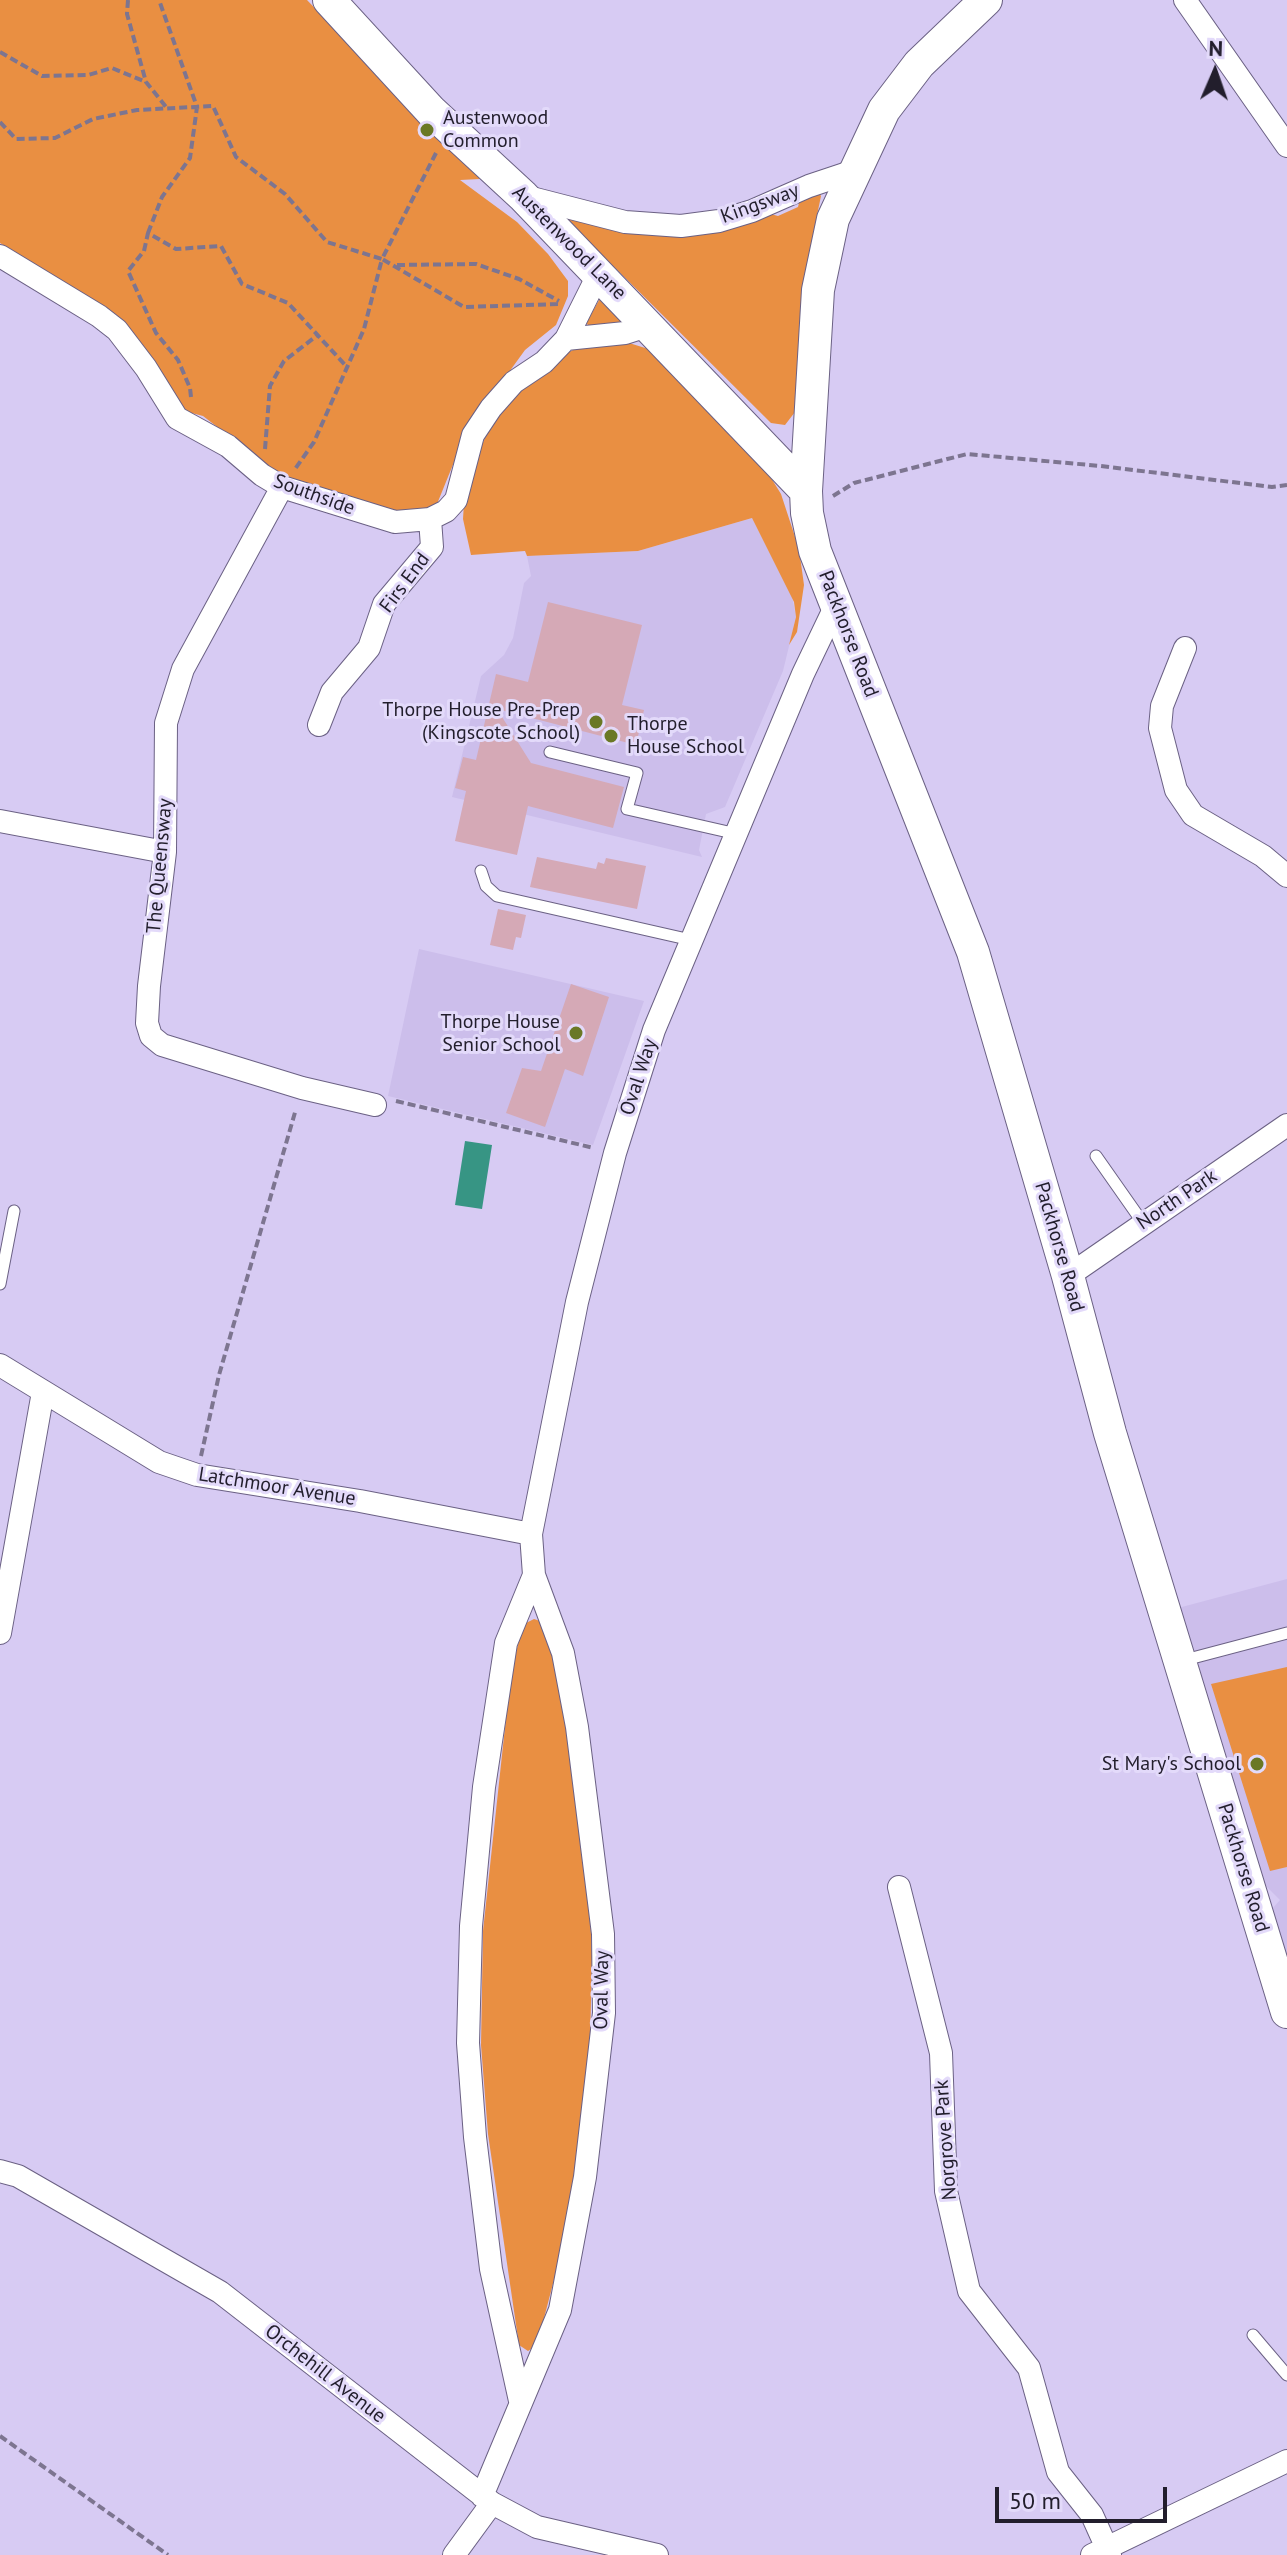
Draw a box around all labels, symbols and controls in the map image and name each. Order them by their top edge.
north arrow [1175,32,1255,112]
text: N [1208,34,1224,62]
place label: Austenwood Common [443,106,548,153]
marker: Austenwood Common [418,121,436,139]
street label: Kingsway [718,179,802,229]
street label: Austenwood Lane [507,181,631,305]
street label: Southside [270,469,358,521]
street label: Firs End [375,548,435,618]
street label: Packhorse Road [813,567,883,701]
place label: Thorpe House Pre-Prep (Kingscote School) [382,698,580,745]
place label: Thorpe House School [627,712,744,759]
marker: Thorpe House Pre-Prep (Kingscote School) [587,713,605,731]
marker: Thorpe House School [602,727,620,745]
street label: The Queensway [142,798,178,934]
place label: Thorpe House Senior School [441,1010,560,1057]
marker: Thorpe House Senior School [567,1024,585,1042]
street label: Oval Way [615,1036,663,1118]
street label: North Park [1132,1164,1222,1236]
street label: Packhorse Road [1029,1179,1089,1315]
street label: Latchmoor Avenue [197,1463,357,1511]
place label: St Mary's School [1102,1752,1241,1776]
marker: St Mary's School [1248,1755,1266,1773]
street label: Packhorse Road [1212,1801,1274,1935]
street label: Oval Way [589,1950,615,2030]
street label: Norgrove Park [930,2079,962,2201]
street label: Orchehill Avenue [260,2319,390,2429]
scale bar [999,2471,1171,2521]
text: 50 m [1009,2485,1061,2516]

